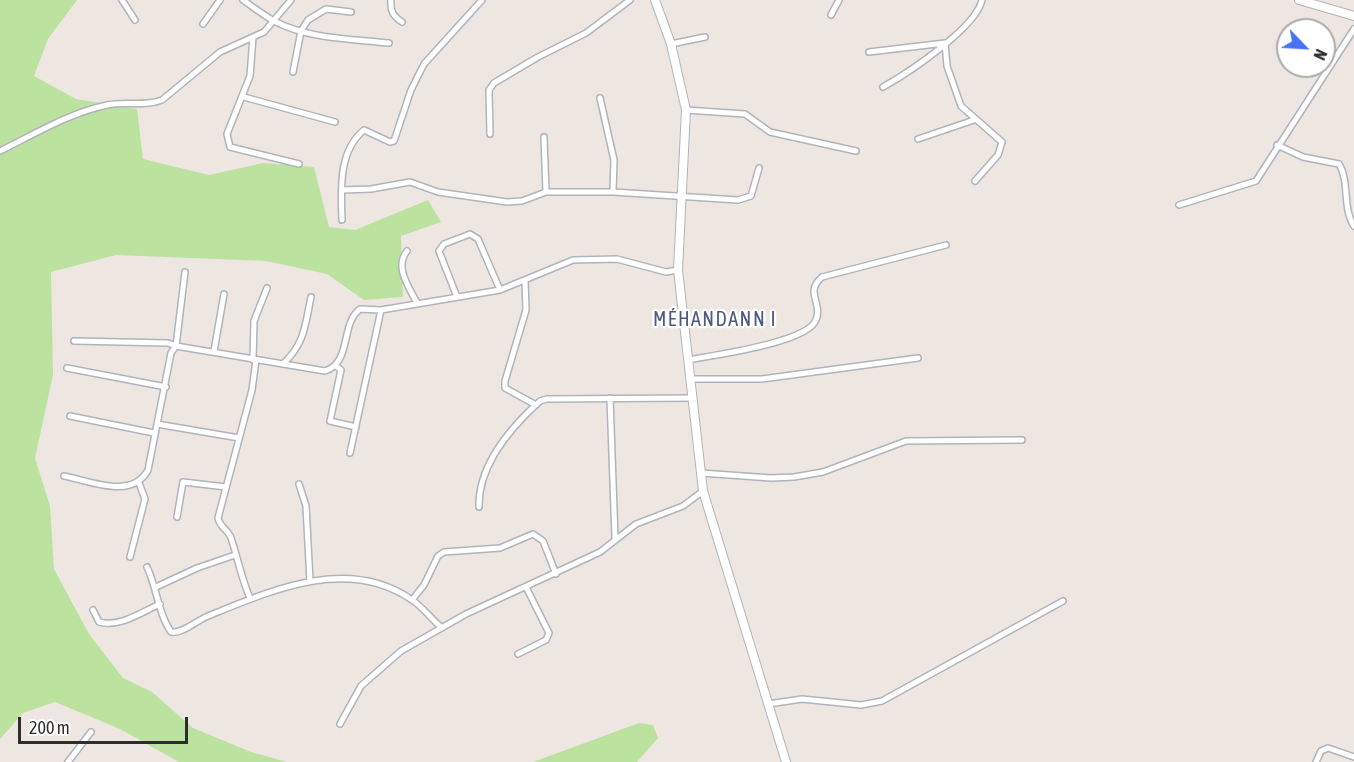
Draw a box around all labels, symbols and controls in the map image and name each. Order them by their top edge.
north arrow [1276,18,1336,78]
text: N [1310,47,1331,63]
district label: MÉHANDANN I [653,308,777,332]
scale bar [21,705,190,743]
text: 200 m [29,717,70,738]

